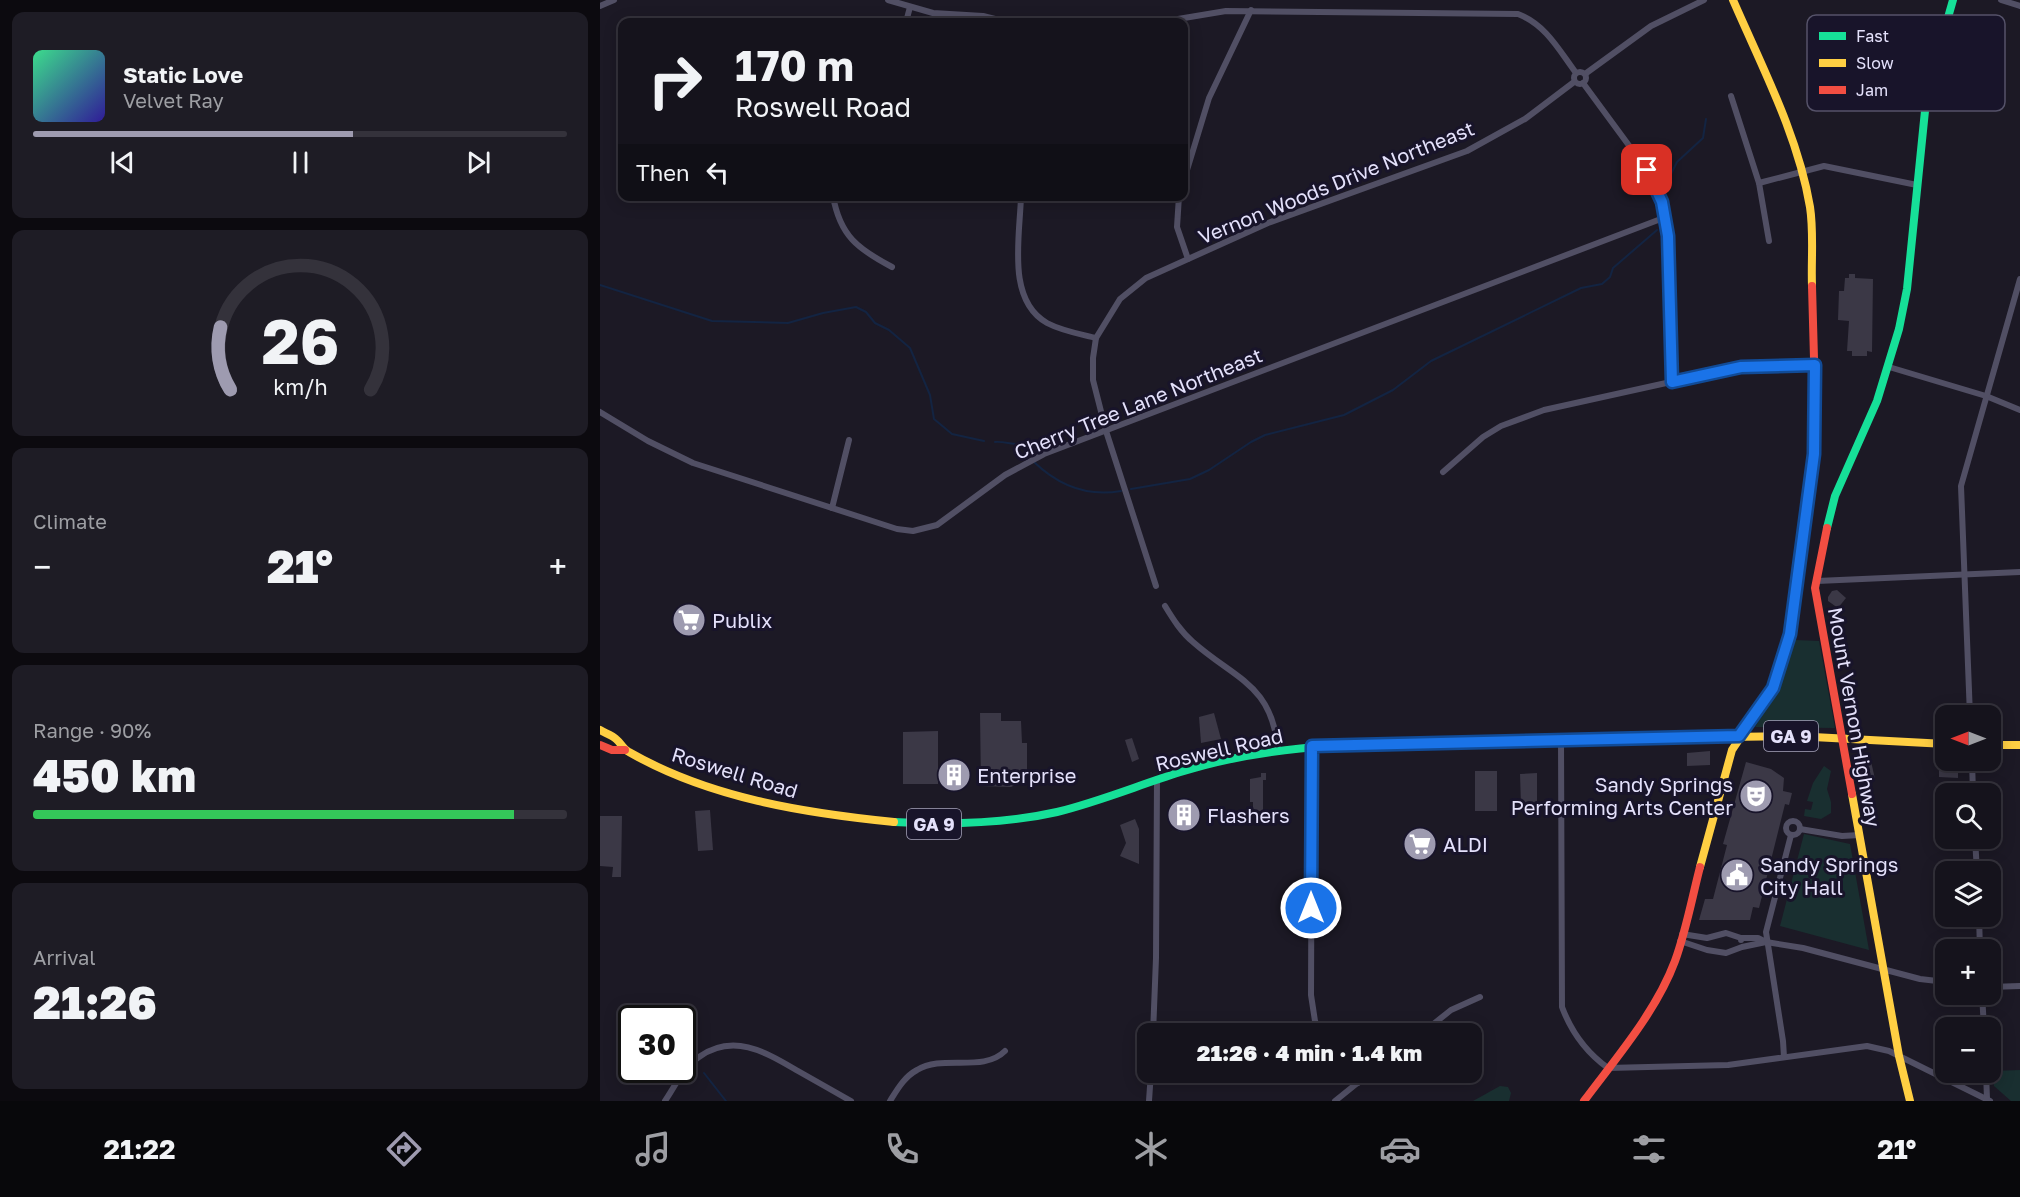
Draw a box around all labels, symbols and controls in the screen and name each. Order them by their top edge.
legend [1807,15,2005,111]
text: Fast [1856,26,1889,46]
text: 170 m [735,40,854,90]
icon: right [636,42,714,120]
text: Slow [1856,53,1894,73]
text: Static Love [123,61,243,88]
text: Jam [1856,80,1888,100]
text: Velvet Ray [123,88,224,112]
text: Roswell Road [735,91,911,123]
street label: Vernon Woods Drive Northeast [1195,116,1477,248]
pin [1621,144,1672,195]
icon: previous [106,146,139,179]
icon: pause [284,146,317,179]
icon: next [462,146,495,179]
icon: arrive [1630,153,1663,186]
icon: left [701,156,734,189]
text: Then [636,159,689,186]
text: 26 [261,303,339,378]
street label: Cherry Tree Lane Northeast [1011,342,1265,464]
text: km/h [273,374,327,400]
text: Climate [33,509,107,533]
text: 21° [267,539,333,593]
text: − [33,547,51,586]
text: + [549,547,567,586]
supermarket icon: Publix [671,602,707,638]
street label: Mount Vernon Highway [1824,605,1886,829]
place label: Publix [712,608,772,632]
north arrow [1935,705,2001,771]
map controls [1935,705,2001,1083]
text: Range · 90% [33,718,151,742]
road number: GA 9 [1764,721,1818,751]
street label: Roswell Road [1153,723,1285,775]
street label: Roswell Road [669,741,801,803]
text: 450 km [33,748,196,802]
building icon: Enterprise [936,757,972,793]
place label: Enterprise [977,763,1076,787]
place label: Sandy Springs Performing Arts Center [1511,772,1733,819]
theatre icon: Sandy Springs Performing Arts Center [1738,778,1774,814]
button: search [1935,783,2001,849]
building icon: Flashers [1166,797,1202,833]
place label: Flashers [1207,803,1290,827]
road number: GA 9 [907,809,961,839]
supermarket icon: ALDI [1402,826,1438,862]
place label: ALDI [1443,832,1488,856]
place label: Sandy Springs City Hall [1760,852,1898,899]
public building icon: Sandy Springs City Hall [1719,857,1755,893]
button: layers [1935,861,2001,927]
position arrow [1279,876,1343,940]
button: + [1935,939,2001,1005]
text: Arrival [33,945,96,969]
text: 21:26 [33,975,157,1029]
speed limit sign: 30 [618,1005,696,1083]
button: − [1935,1017,2001,1083]
text: 21:26 · 4 min · 1.4 km [1197,1039,1422,1066]
icon: directions [383,1128,425,1170]
icon: music [632,1128,674,1170]
icon: phone [881,1128,923,1170]
icon: climate [1130,1128,1172,1170]
icon: car [1379,1128,1421,1170]
icon: filters [1628,1128,1670,1170]
text: 21:22 [104,1133,176,1165]
text: 21° [1877,1133,1916,1165]

